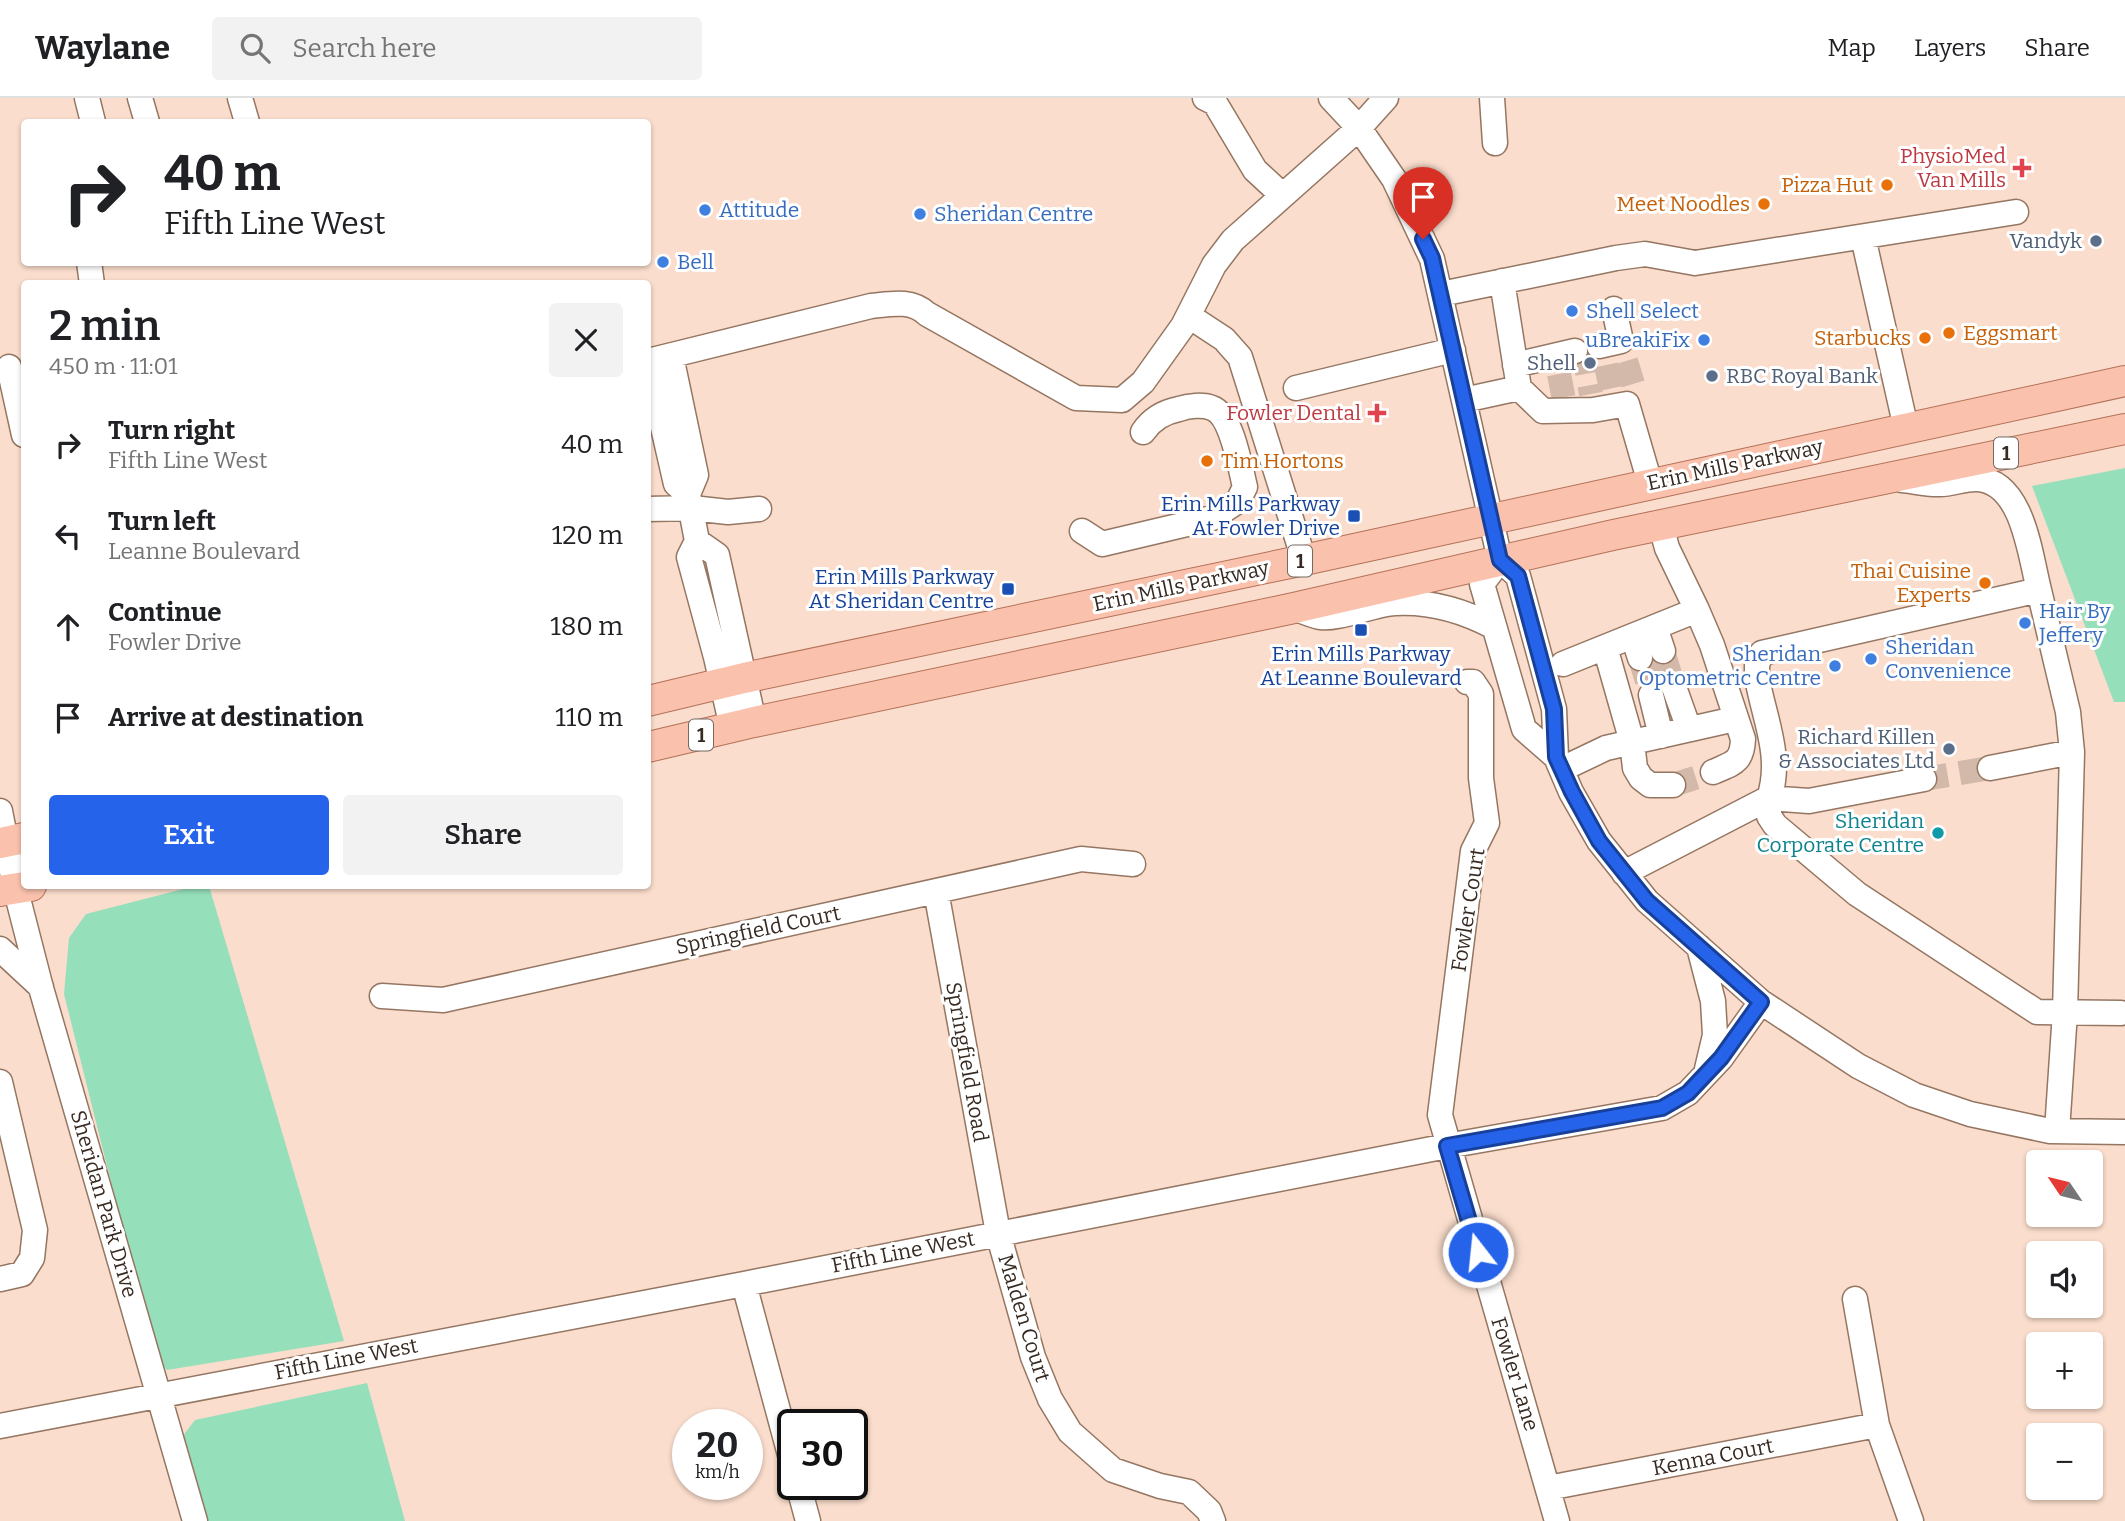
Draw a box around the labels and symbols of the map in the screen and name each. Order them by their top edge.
place label: PhysioMed Van Mills [1900,143,2006,193]
marker: PhysioMed Van Mills [2012,158,2032,178]
pin [1393,167,1453,239]
place label: Pizza Hut [1781,172,1873,198]
marker: Pizza Hut [1879,177,1895,193]
place label: Meet Noodles [1616,191,1750,217]
marker: Meet Noodles [1756,196,1772,212]
place label: Attitude [719,197,799,223]
place label: Sheridan Centre [934,201,1093,227]
marker: Attitude [697,202,713,218]
marker: Sheridan Centre [912,206,928,222]
place label: Vandyk [2009,228,2082,254]
marker: Vandyk [2088,233,2104,249]
place label: Bell [677,249,714,275]
marker: Bell [655,254,671,270]
place label: Shell Select [1586,298,1699,324]
marker: Shell Select [1564,303,1580,319]
place label: Eggsmart [1963,320,2058,346]
place label: Starbucks [1814,325,1911,351]
marker: Eggsmart [1941,325,1957,341]
place label: uBreakiFix [1585,327,1690,353]
marker: Starbucks [1917,330,1933,346]
marker: uBreakiFix [1696,332,1712,348]
place label: Shell [1527,350,1576,376]
marker: Shell [1582,355,1598,371]
place label: RBC Royal Bank [1726,363,1878,389]
marker: RBC Royal Bank [1704,368,1720,384]
place label: Fowler Dental [1226,400,1361,426]
marker: Fowler Dental [1367,403,1387,423]
street label: Erin Mills Parkway [1645,433,1826,496]
road number: 1 [1994,438,2018,468]
place label: Tim Hortons [1221,448,1344,474]
marker: Tim Hortons [1199,453,1215,469]
place label: Erin Mills Parkway At Fowler Drive [1161,491,1341,541]
marker: Erin Mills Parkway At Fowler Drive [1346,508,1362,524]
road number: 1 [1288,545,1312,576]
street label: Erin Mills Parkway [1091,554,1272,617]
place label: Thai Cuisine Experts [1851,558,1971,608]
place label: Erin Mills Parkway At Sheridan Centre [809,564,995,614]
marker: Thai Cuisine Experts [1977,575,1993,591]
marker: Erin Mills Parkway At Sheridan Centre [1000,581,1016,597]
place label: Hair By Jeffery [2038,598,2112,648]
marker: Hair By Jeffery [2017,615,2033,631]
marker: Erin Mills Parkway At Leanne Boulevard [1353,622,1369,638]
place label: Sheridan Convenience [1885,634,2011,684]
place label: Erin Mills Parkway At Leanne Boulevard [1260,641,1462,691]
place label: Sheridan Optometric Centre [1639,641,1821,691]
marker: Sheridan Convenience [1863,651,1879,667]
marker: Sheridan Optometric Centre [1827,658,1843,674]
road number: 1 [689,720,713,750]
place label: Richard Killen & Associates Ltd [1778,724,1935,774]
marker: Richard Killen & Associates Ltd [1941,741,1957,757]
place label: Sheridan Corporate Centre [1757,808,1924,858]
marker: Sheridan Corporate Centre [1930,825,1946,841]
street label: Fowler Court [1445,846,1491,974]
street label: Springfield Court [673,900,843,960]
street label: Springfield Road [940,980,994,1144]
street label: Sheridan Park Drive [65,1107,143,1301]
north arrow [2026,1150,2104,1227]
position arrow [1441,1215,1515,1289]
street label: Fifth Line West [829,1225,977,1279]
street label: Malden Court [992,1251,1056,1385]
street label: Fowler Lane [1485,1314,1545,1434]
street label: Fifth Line West [272,1332,420,1386]
speed limit sign: 30 [777,1409,868,1500]
street label: Kenna Court [1650,1432,1776,1481]

